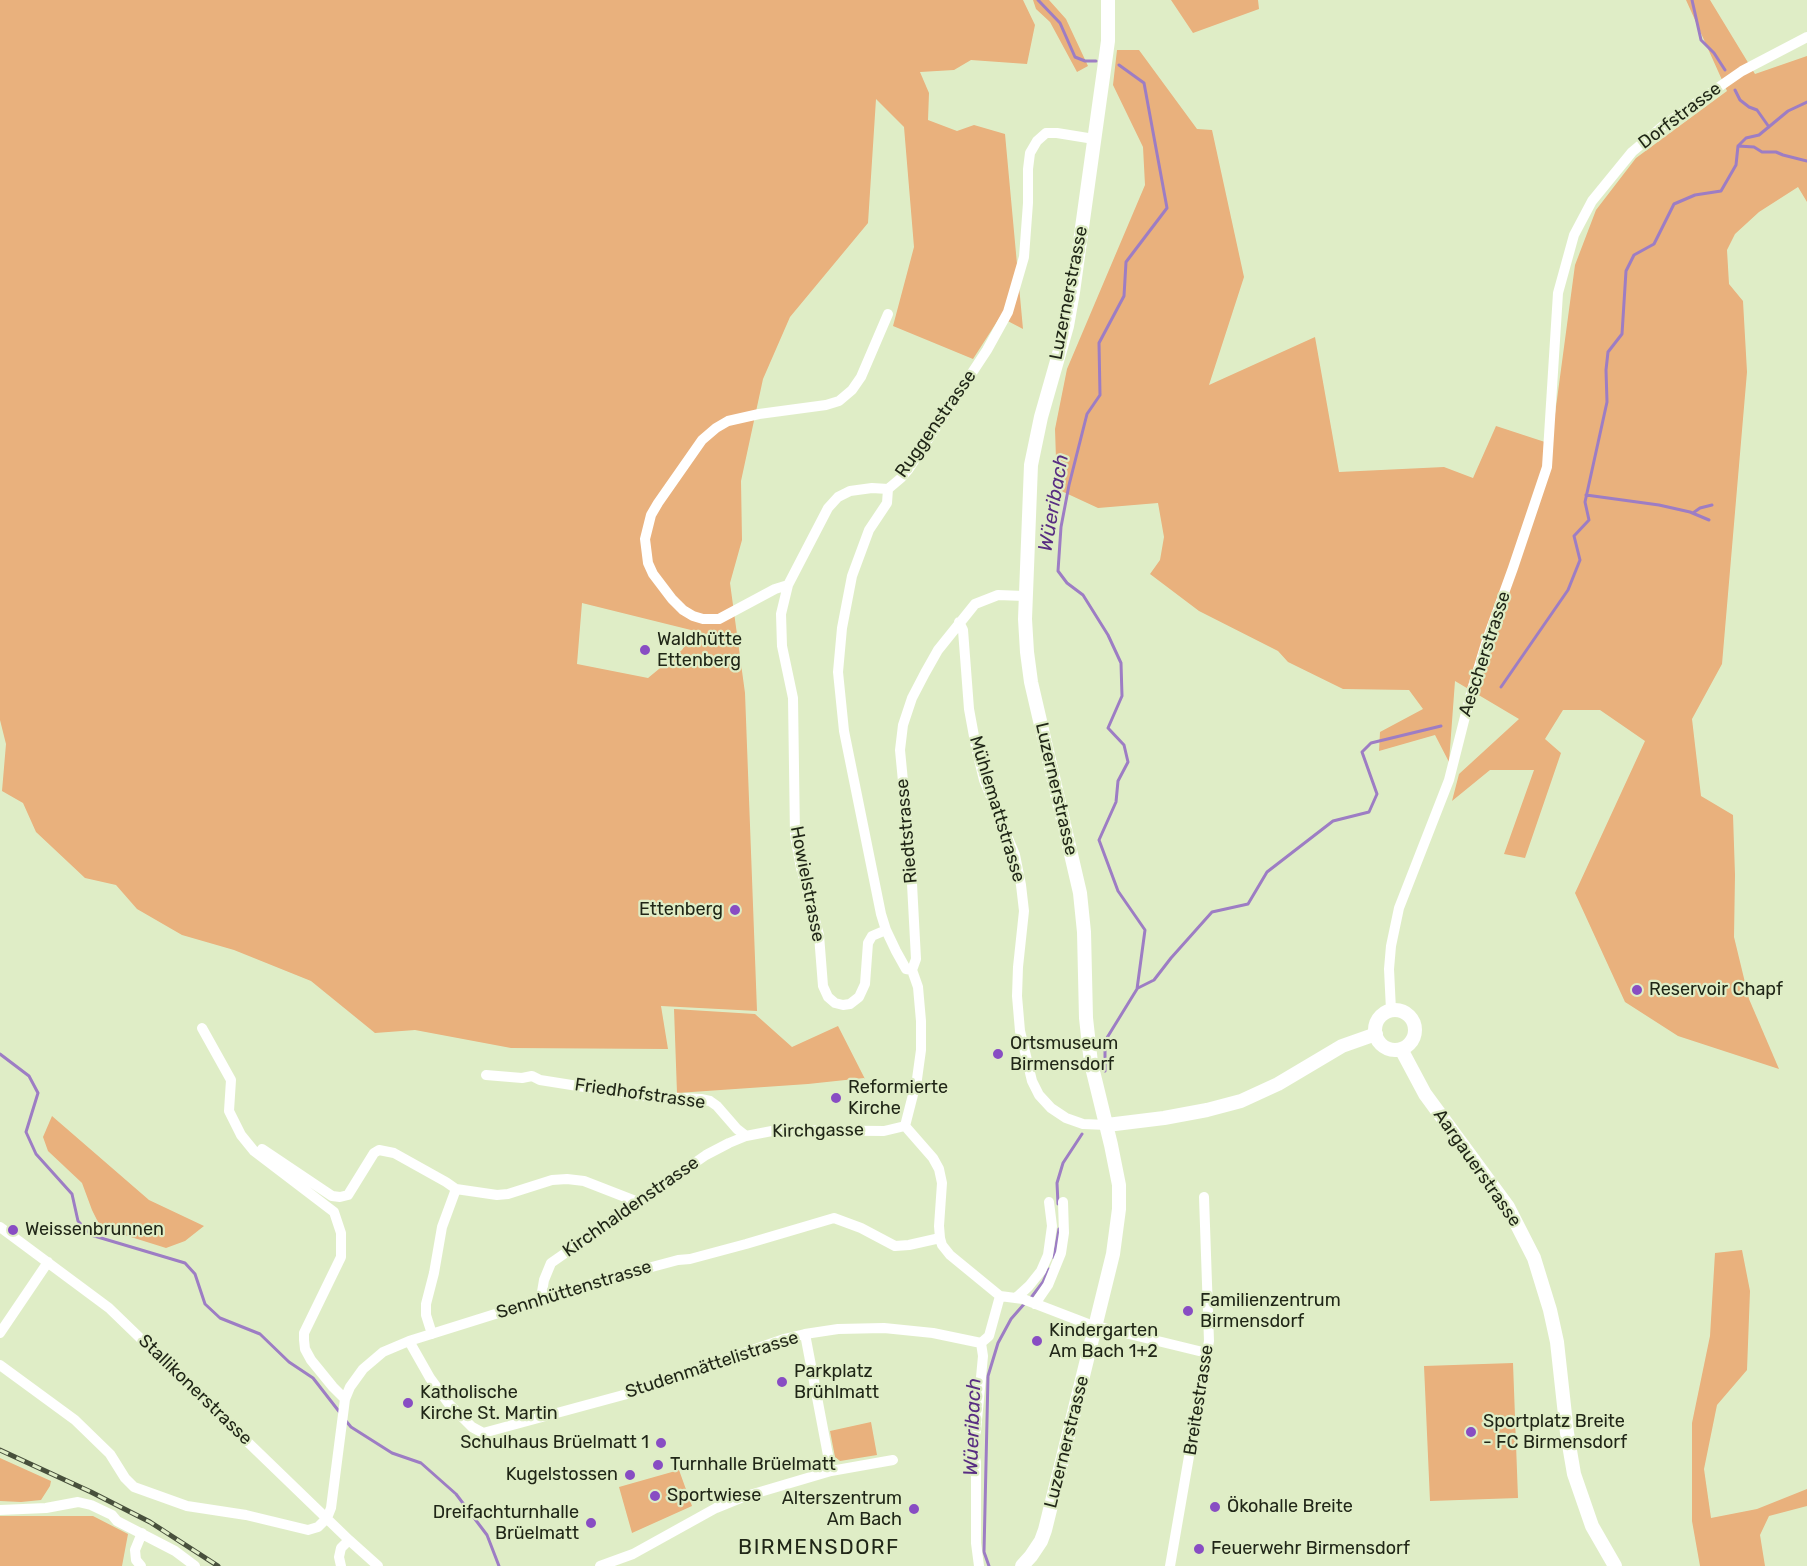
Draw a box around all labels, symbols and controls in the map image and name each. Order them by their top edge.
street label: Dorfstrasse [1634,78,1726,154]
street label: Luzernerstrasse [1045,224,1093,362]
street label: Ruggenstrasse [891,366,981,482]
water label: Wüeribach [1034,453,1074,553]
street label: Aescherstrasse [1455,589,1515,719]
place label: Waldhütte Ettenberg [657,629,742,672]
marker: Waldhütte Ettenberg [638,643,652,657]
street label: Luzernerstrasse [1030,720,1082,858]
street label: Mühlemattstrasse [964,733,1030,885]
street label: Riedtstrasse [892,778,922,884]
street label: Howielstrasse [785,824,829,944]
place label: Ettenberg [639,899,723,921]
marker: Ettenberg [728,903,742,917]
place label: Reservoir Chapf [1649,979,1783,1001]
marker: Reservoir Chapf [1630,983,1644,997]
place label: Ortsmuseum Birmensdorf [1010,1033,1118,1076]
marker: Ortsmuseum Birmensdorf [991,1047,1005,1061]
street label: Friedhofstrasse [573,1074,707,1114]
place label: Reformierte Kirche [848,1077,948,1120]
marker: Reformierte Kirche [829,1091,843,1105]
street label: Aargauerstrasse [1428,1105,1526,1231]
street label: Kirchgasse [772,1119,864,1143]
street label: Kirchhaldenstrasse [559,1152,703,1262]
place label: Weissenbrunnen [25,1219,164,1241]
marker: Weissenbrunnen [6,1223,20,1237]
street label: Sennhüttenstrasse [494,1256,654,1324]
place label: Familienzentrum Birmensdorf [1200,1290,1341,1332]
marker: Familienzentrum Birmensdorf [1181,1304,1195,1318]
place label: Kindergarten Am Bach 1+2 [1049,1320,1158,1362]
street label: Studenmättelistrasse [623,1327,801,1403]
street label: Stallikonerstrasse [134,1330,256,1450]
marker: Kindergarten Am Bach 1+2 [1030,1334,1044,1348]
street label: Breitestrasse [1180,1343,1218,1457]
place label: Parkplatz Brühlmatt [794,1361,879,1404]
street label: Luzernerstrasse [1040,1374,1094,1510]
marker: Parkplatz Brühlmatt [775,1375,789,1389]
water label: Wüeribach [959,1377,987,1477]
place label: Katholische Kirche St. Martin [420,1382,558,1424]
marker: Katholische Kirche St. Martin [401,1396,415,1410]
place label: Sportplatz Breite - FC Birmensdorf [1483,1411,1627,1454]
marker: Sportplatz Breite - FC Birmensdorf [1464,1425,1478,1439]
place label: Schulhaus Brüelmatt 1 [460,1432,649,1454]
marker: Schulhaus Brüelmatt 1 [654,1436,668,1450]
place label: Turnhalle Brüelmatt [670,1454,836,1476]
marker: Turnhalle Brüelmatt [651,1458,665,1472]
place label: Kugelstossen [506,1464,618,1486]
marker: Kugelstossen [623,1468,637,1482]
place label: Sportwiese [667,1485,761,1507]
place label: Alterszentrum Am Bach [782,1488,902,1530]
marker: Sportwiese [648,1489,662,1503]
place label: Ökohalle Breite [1227,1496,1353,1518]
marker: Ökohalle Breite [1208,1500,1222,1514]
place label: Dreifachturnhalle Brüelmatt [433,1502,579,1544]
marker: Alterszentrum Am Bach [907,1502,921,1516]
marker: Dreifachturnhalle Brüelmatt [584,1516,598,1530]
district label: BIRMENSDORF [738,1535,900,1561]
place label: Feuerwehr Birmensdorf [1211,1538,1410,1560]
marker: Feuerwehr Birmensdorf [1192,1542,1206,1556]

